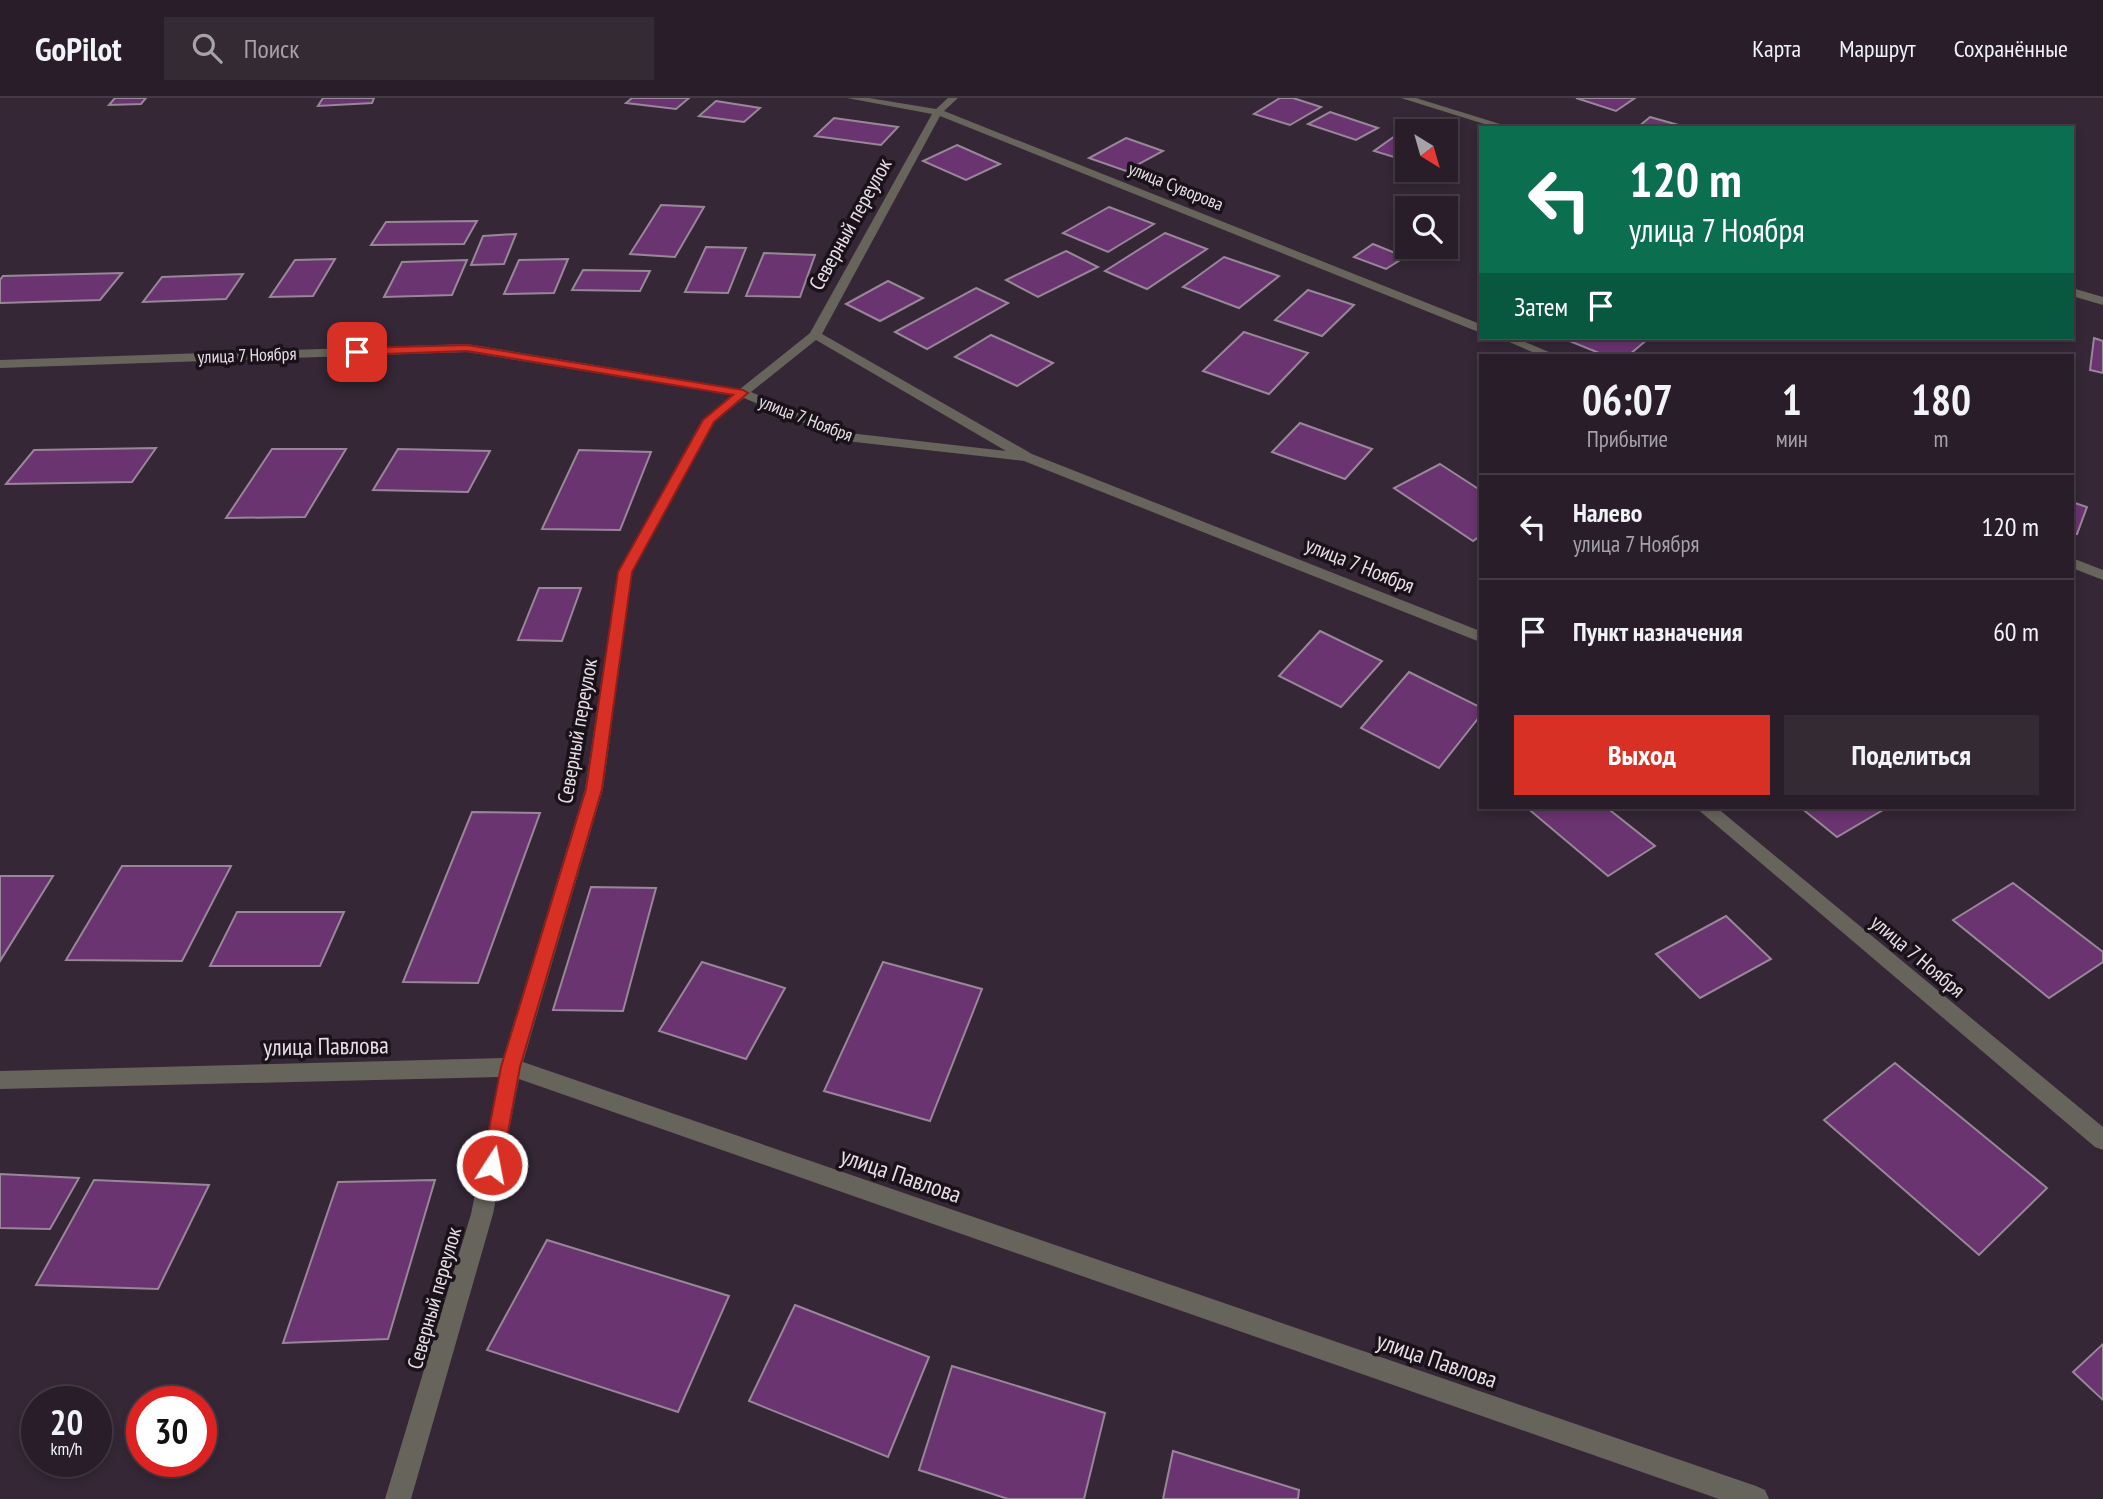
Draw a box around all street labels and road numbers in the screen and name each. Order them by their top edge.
street label: Северный переулок [803,153,897,295]
street label: улица Суворова [1125,156,1227,216]
street label: улица 7 Ноября [197,342,297,368]
street label: улица 7 Ноября [756,390,856,446]
street label: улица 7 Ноября [1301,531,1419,599]
street label: Северный переулок [551,656,603,806]
street label: улица 7 Ноября [1865,909,1971,1003]
street label: улица Павлова [263,1029,389,1063]
street label: улица Павлова [837,1140,965,1210]
street label: Северный переулок [401,1224,467,1372]
street label: улица Павлова [1373,1325,1501,1395]

